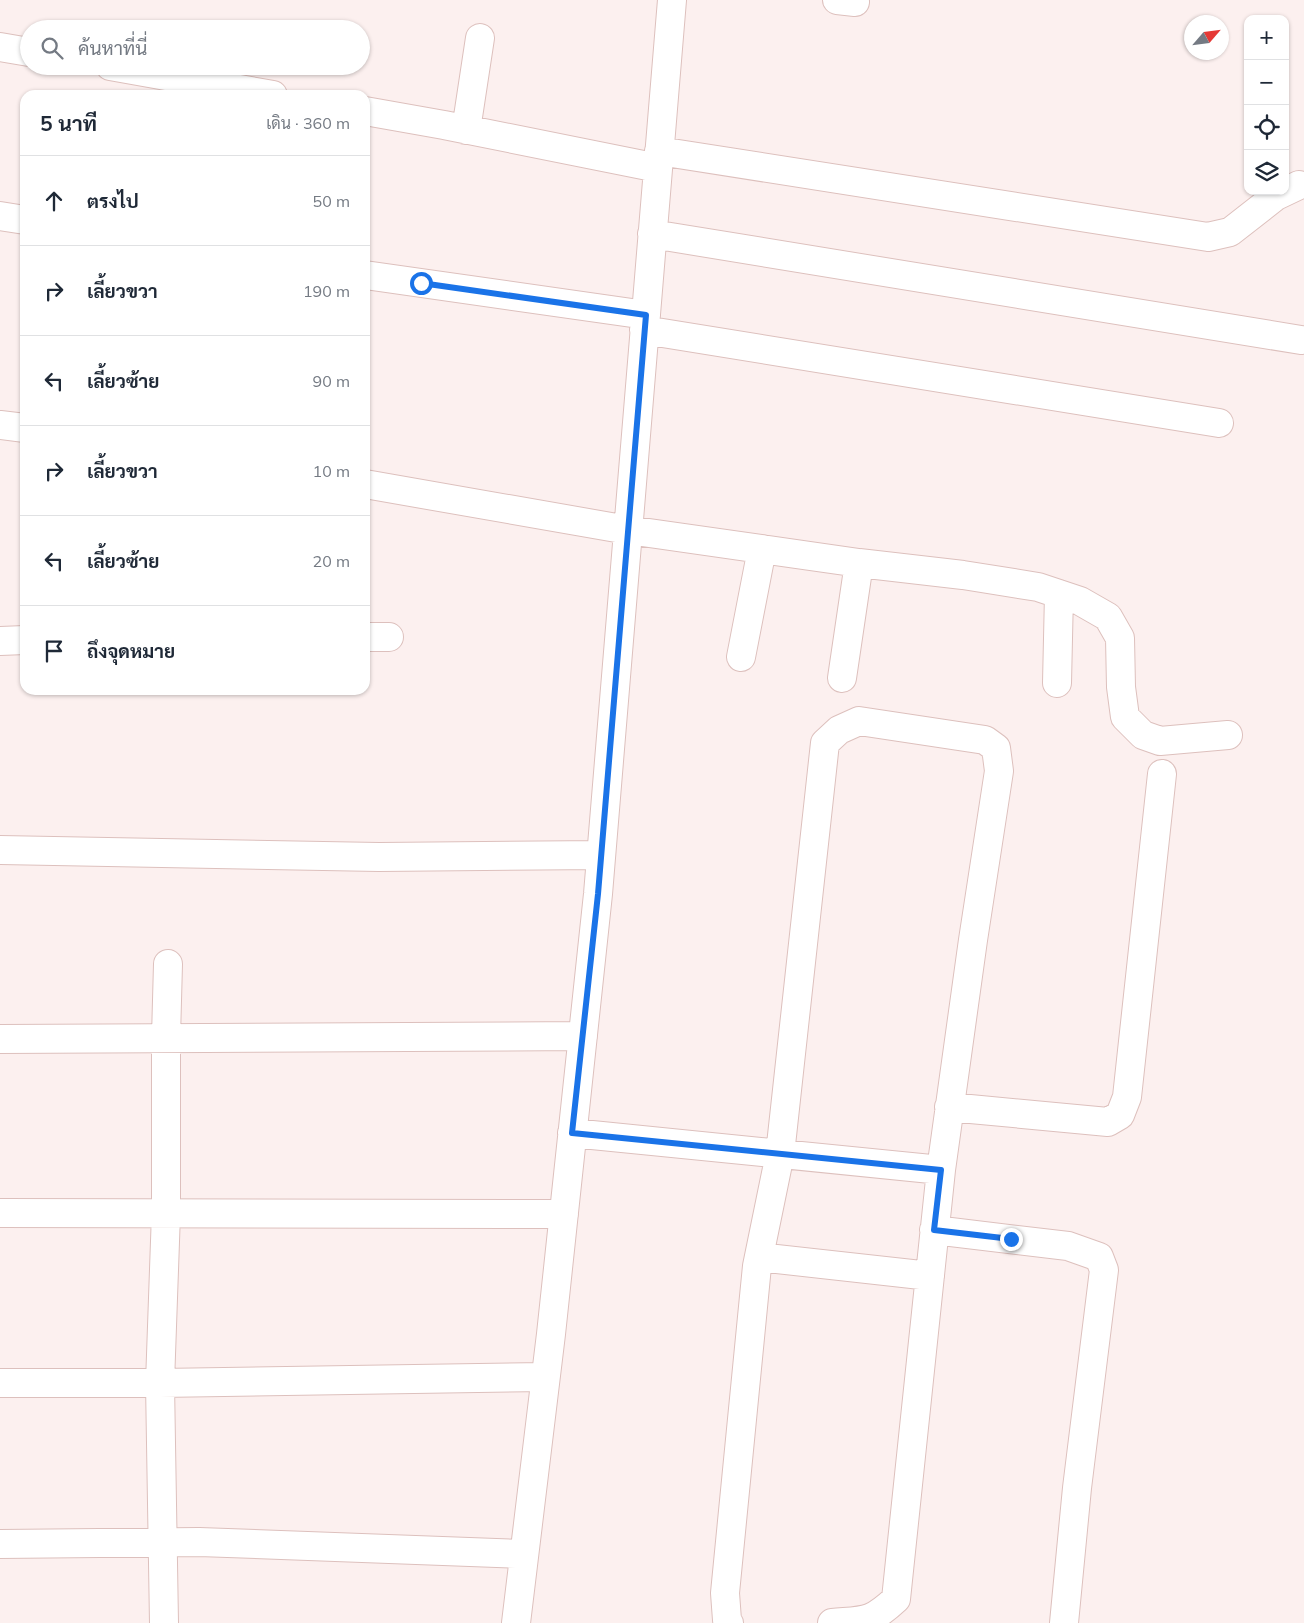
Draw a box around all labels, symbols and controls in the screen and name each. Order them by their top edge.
north arrow [1184,15,1229,60]
map controls [1244,15,1289,195]
button: + [1244,15,1289,60]
search box [20,20,370,75]
icon: search [38,34,66,62]
text: ค้นหาที่นี่ [78,36,147,60]
button: − [1244,60,1289,105]
button: locate [1244,105,1289,150]
text: 5 นาที [40,110,97,136]
text: เดิน · 360 m [266,113,350,133]
button: layers [1244,150,1289,195]
icon: ahead [40,187,68,215]
text: ตรงไป [87,189,139,213]
text: 50 m [313,191,350,211]
route start [410,272,433,295]
icon: right [40,277,68,305]
text: เลี้ยวขวา [87,279,158,303]
text: 190 m [303,281,350,301]
icon: left [40,367,68,395]
text: เลี้ยวซ้าย [87,369,159,393]
text: 90 m [313,371,350,391]
icon: right [40,457,68,485]
text: เลี้ยวขวา [87,459,158,483]
text: 10 m [313,461,350,481]
icon: left [40,547,68,575]
text: เลี้ยวซ้าย [87,549,159,573]
text: 20 m [313,551,350,571]
icon: arrive [40,637,68,665]
text: ถึงจุดหมาย [87,639,175,663]
route end [1000,1228,1023,1251]

